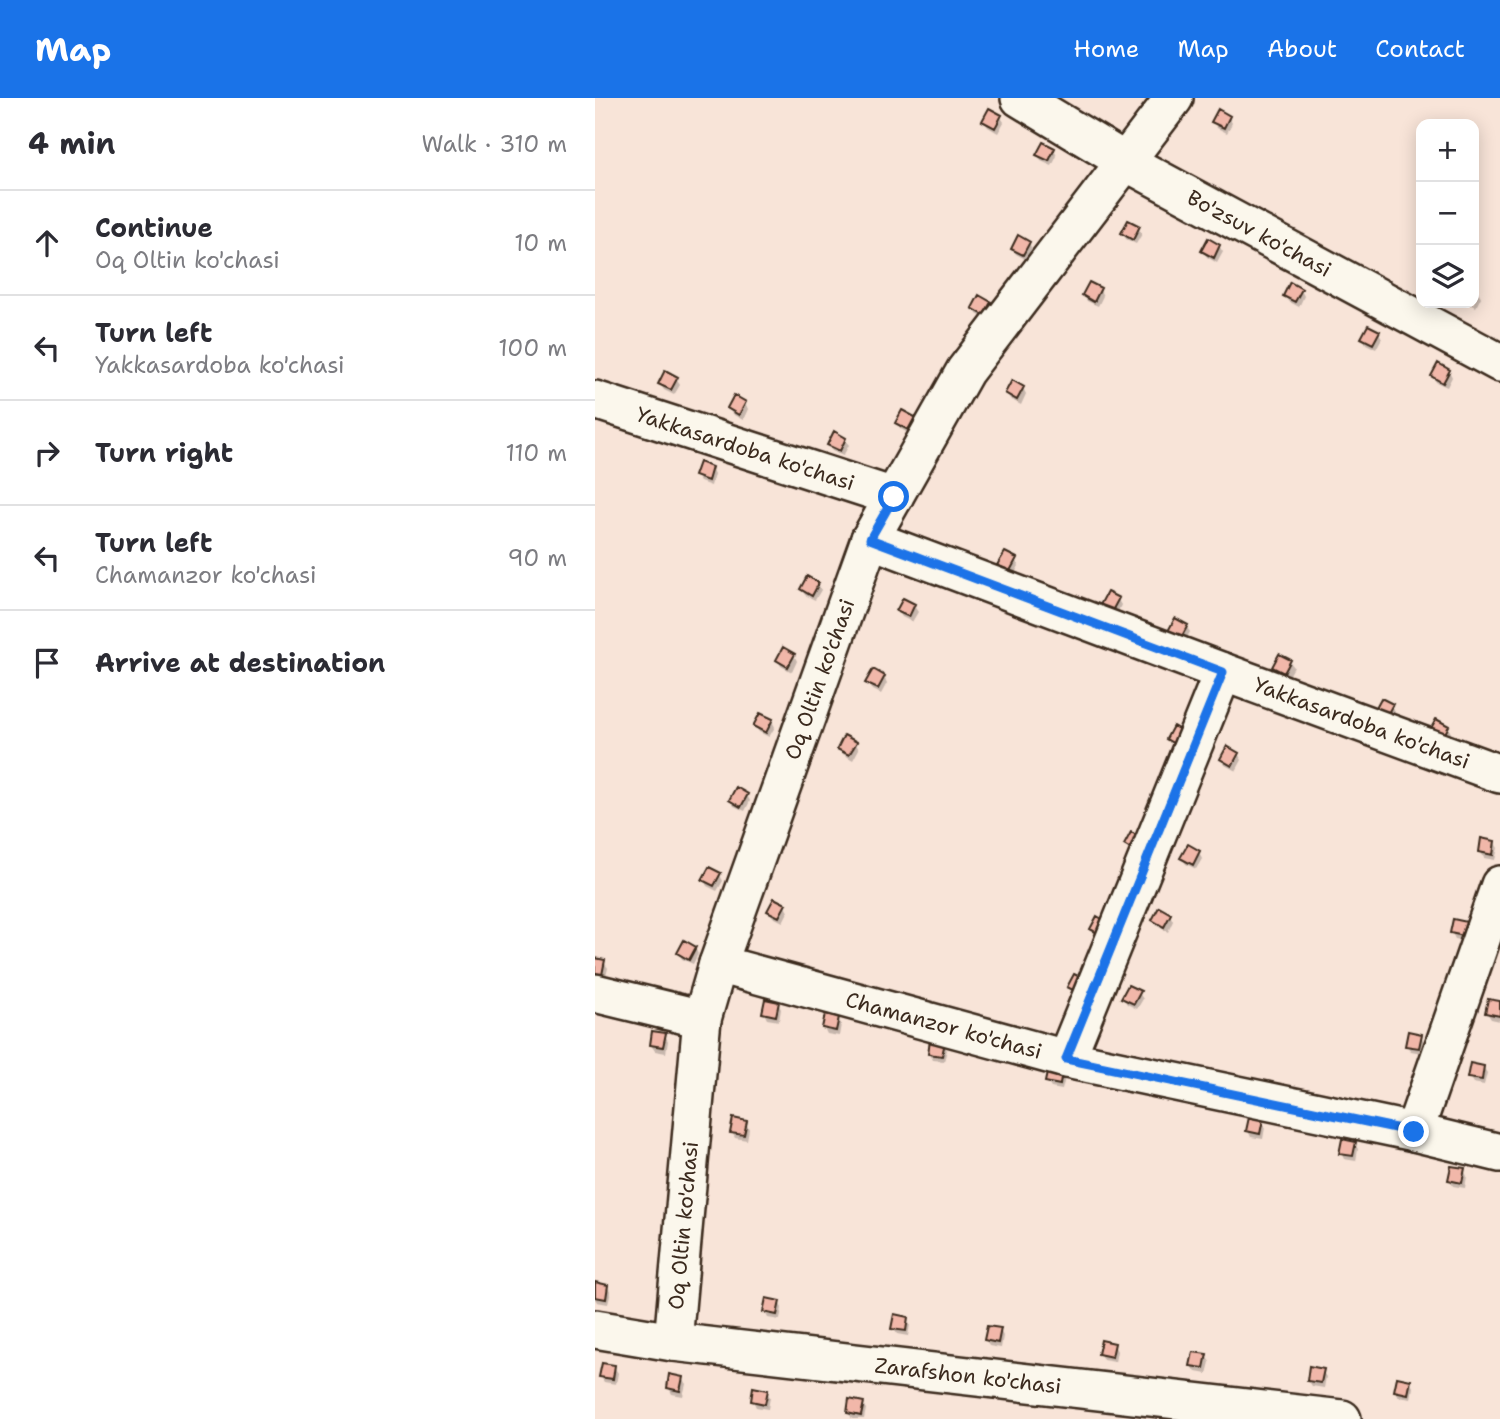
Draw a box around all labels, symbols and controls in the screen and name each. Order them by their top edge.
text: Map [35,27,111,72]
text: Home [1073,33,1139,65]
text: Map [1177,33,1229,65]
text: About [1267,33,1337,65]
text: Contact [1375,33,1465,65]
map controls [1416,119,1479,308]
button: + [1416,119,1479,182]
text: 4 min [28,123,115,164]
text: Walk · 310 m [422,129,567,159]
button: − [1416,182,1479,245]
street label: Bo'zsuv ko'chasi [1182,183,1336,284]
text: Continue [95,210,213,245]
icon: ahead [28,224,66,262]
text: 10 m [514,228,567,258]
text: Oq Oltin ko'chasi [95,245,280,275]
button: layers [1416,245,1479,308]
text: Turn left [95,315,212,350]
icon: left [28,329,66,367]
text: 100 m [498,333,567,363]
text: Yakkasardoba ko'chasi [95,350,345,380]
street label: Yakkasardoba ko'chasi [632,400,858,497]
icon: right [28,434,66,472]
text: Turn right [95,435,233,470]
text: 110 m [505,438,567,468]
route start [878,481,909,512]
text: Turn left [95,525,212,560]
icon: left [28,539,66,577]
text: 90 m [507,543,567,573]
text: Chamanzor ko'chasi [95,560,316,590]
street label: Oq Oltin ko'chasi [778,595,861,764]
icon: arrive [28,644,66,682]
text: Arrive at destination [95,645,385,680]
street label: Yakkasardoba ko'chasi [1250,671,1474,776]
street label: Chamanzor ko'chasi [842,985,1045,1066]
route end [1398,1116,1429,1147]
street label: Oq Oltin ko'chasi [662,1140,705,1311]
street label: Zarafshon ko'chasi [873,1351,1063,1401]

